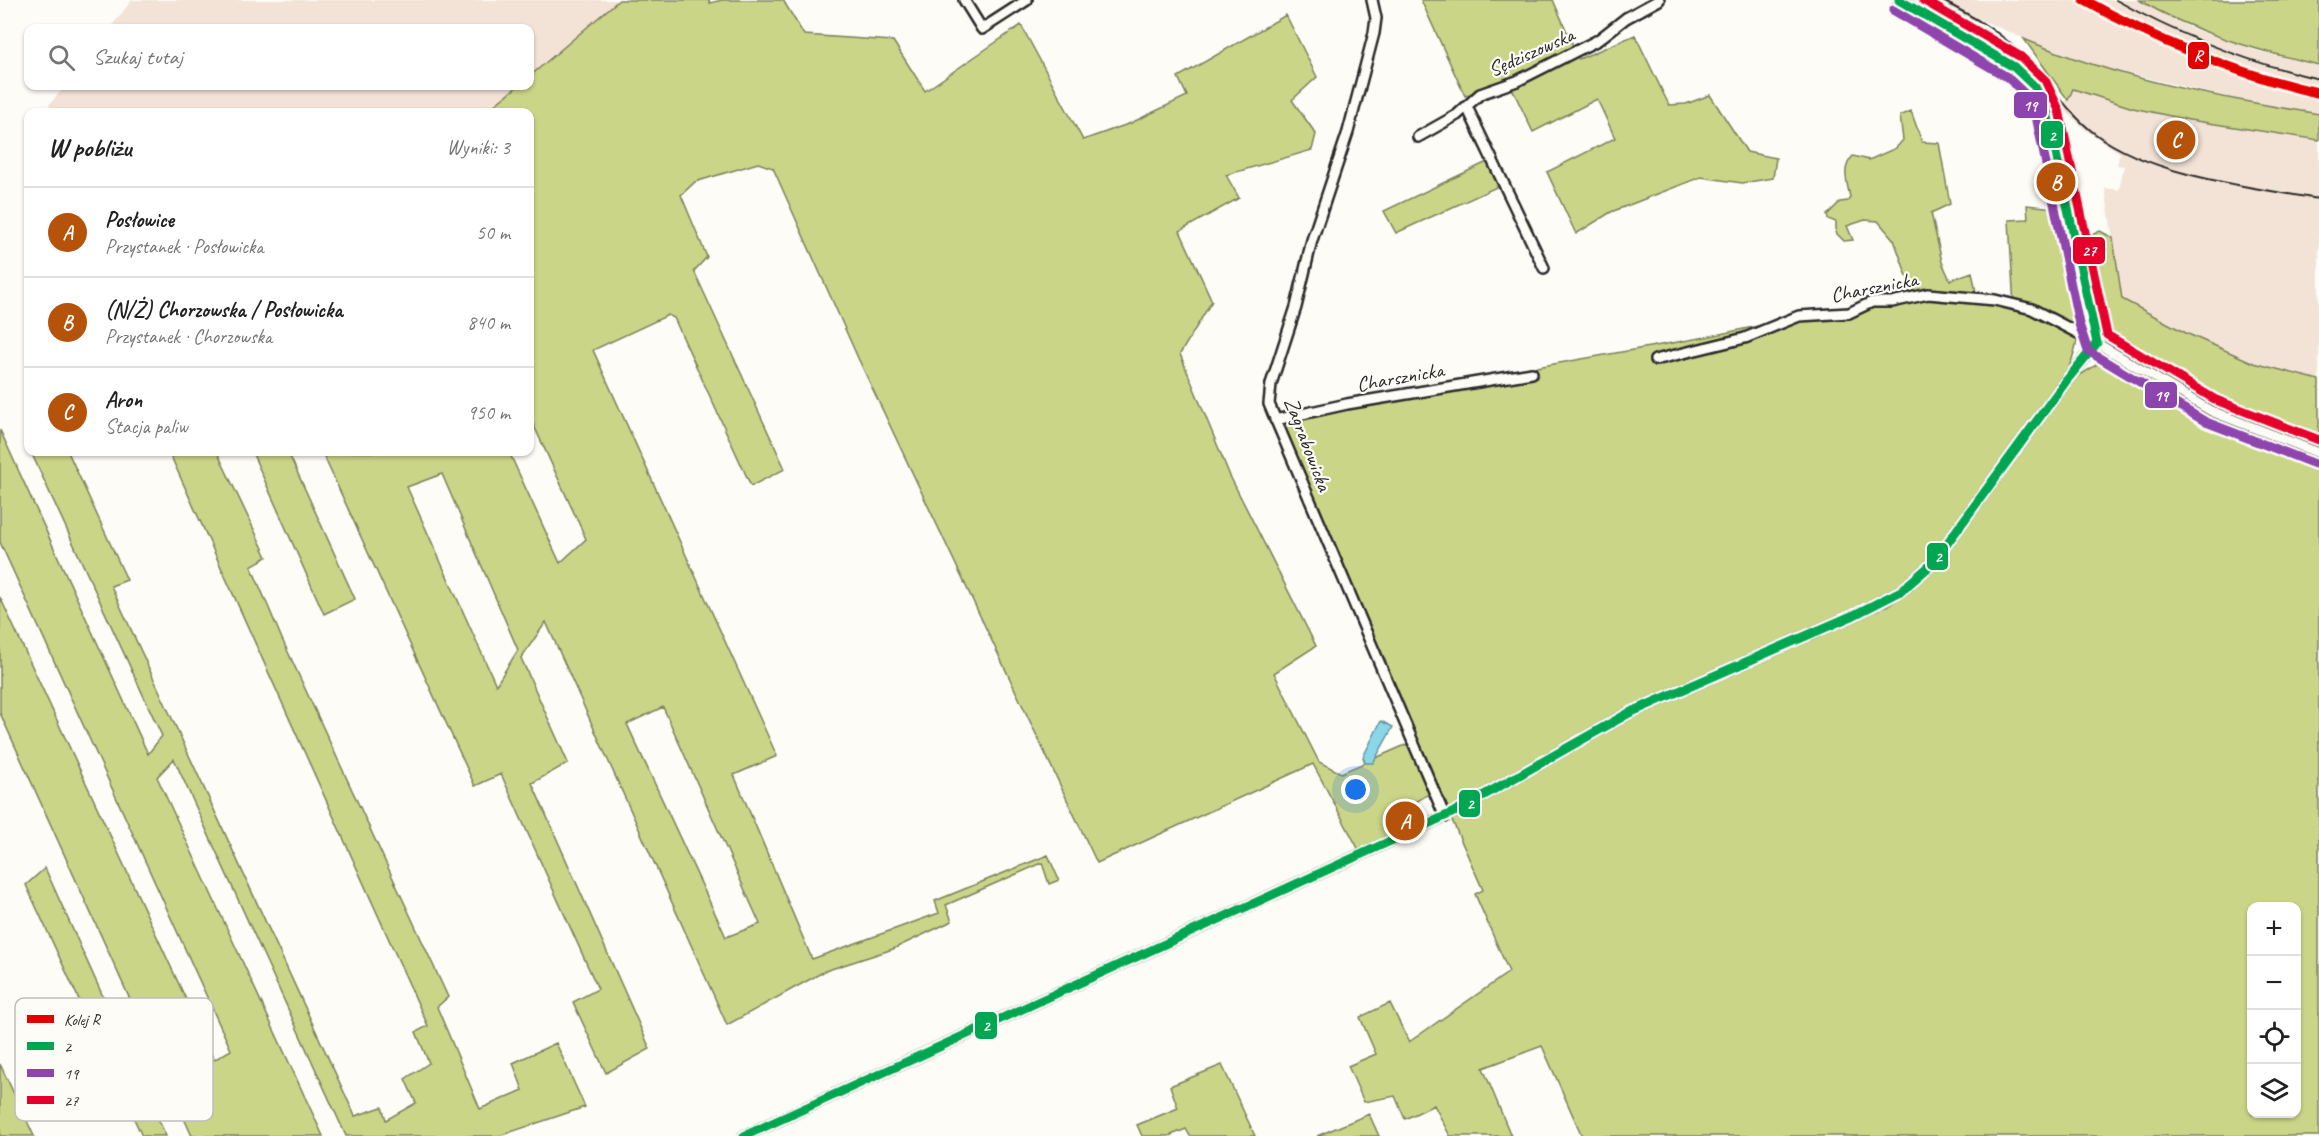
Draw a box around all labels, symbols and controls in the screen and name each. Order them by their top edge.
street label: Sędziszowska [1484,21,1580,82]
search box [24,24,534,90]
icon: search [45,41,78,74]
line badge: R [2187,41,2210,70]
text: Szukaj tutaj [93,43,183,71]
text: R [2194,46,2205,66]
line badge: 19 [2013,91,2048,119]
text: 19 [2023,96,2039,116]
pin: C [2156,118,2196,162]
line badge: 2 [2040,120,2064,149]
text: 2 [2048,126,2057,146]
text: W pobliżu [48,131,131,164]
text: Wyniki: 3 [447,135,510,160]
pin: B [2036,160,2076,204]
text: Posłowice [105,206,174,234]
text: A [62,220,73,245]
text: 50 m [476,220,510,245]
text: Przystanek · Posłowicka [105,234,264,259]
line badge: 27 [2072,236,2106,265]
text: 27 [2082,241,2098,261]
street label: Charsznicka [1828,265,1922,308]
text: (N/Ż) Chorzowska / Posłowicka [105,296,342,324]
text: B [62,310,73,335]
text: 840 m [467,310,510,335]
text: Przystanek · Chorzowska [105,324,272,349]
street label: Charsznicka [1355,356,1448,397]
line badge: 19 [2144,381,2178,409]
text: Aron [105,386,142,414]
text: 19 [2154,386,2170,406]
street label: Zagrabowicka [1278,394,1338,496]
text: C [63,400,72,425]
text: 950 m [467,400,510,425]
text: Stacja paliw [105,414,188,439]
line badge: 2 [1926,542,1949,571]
text: 2 [1934,547,1943,567]
your location [1341,775,1370,804]
line badge: 2 [1458,789,1481,818]
text: 2 [1466,794,1475,814]
pin: A [1386,798,1424,844]
map controls [2247,902,2301,1118]
button: + [2247,902,2301,956]
button: − [2247,956,2301,1010]
legend [15,998,213,1121]
text: Kolej R [64,1010,102,1030]
button: locate [2247,1010,2301,1064]
line badge: 2 [974,1011,998,1040]
text: 2 [982,1016,991,1036]
text: 2 [64,1037,73,1057]
text: 19 [64,1064,80,1084]
button: layers [2247,1064,2301,1118]
text: 27 [64,1091,79,1111]

